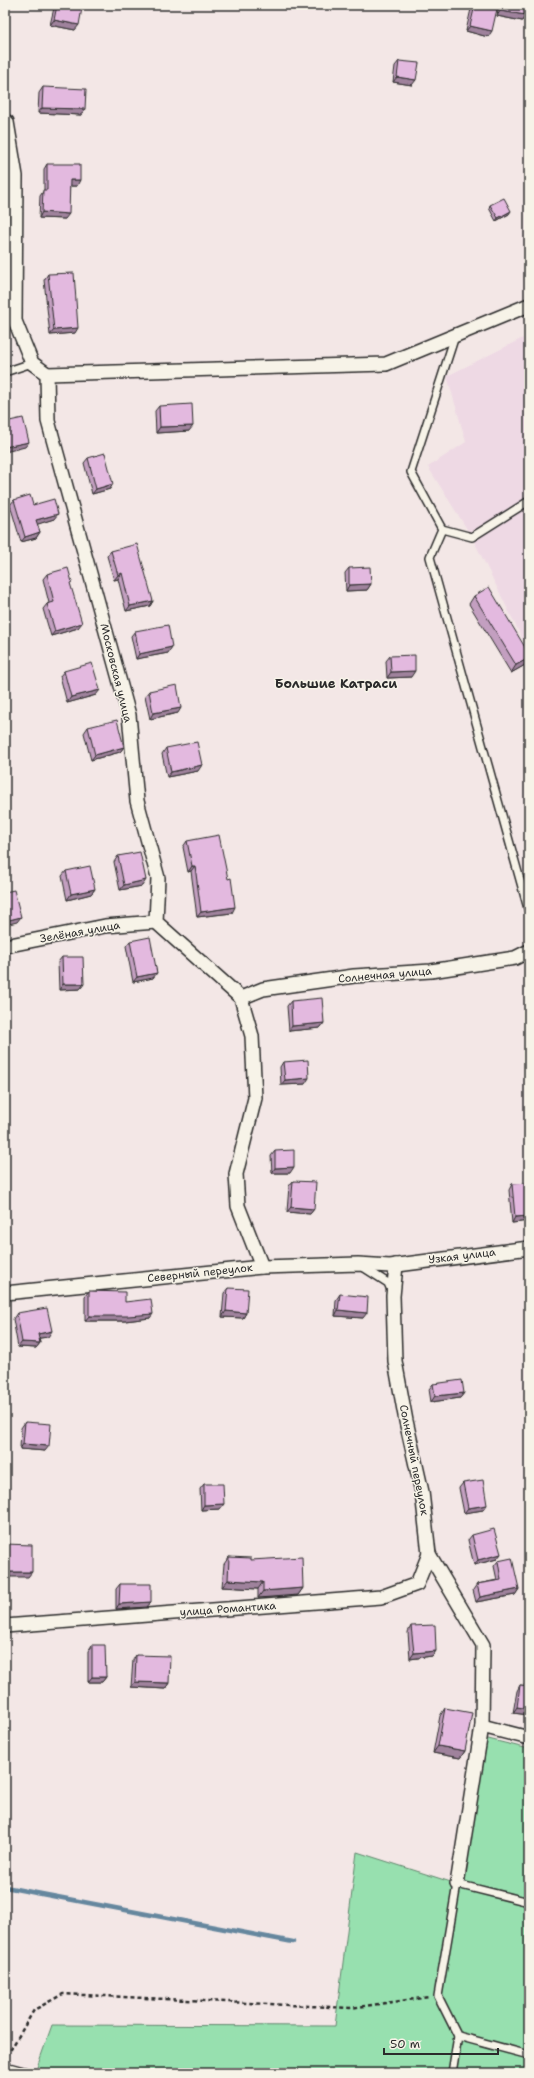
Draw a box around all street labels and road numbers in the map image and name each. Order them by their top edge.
street label: Московская улица [96,622,136,724]
street label: Зелёная улица [39,918,121,946]
street label: Солнечная улица [338,963,433,987]
street label: Узкая улица [428,1244,497,1268]
street label: Северный переулок [147,1260,254,1286]
street label: Солнечный переулок [396,1403,432,1517]
street label: улица Романтика [179,1598,277,1620]

